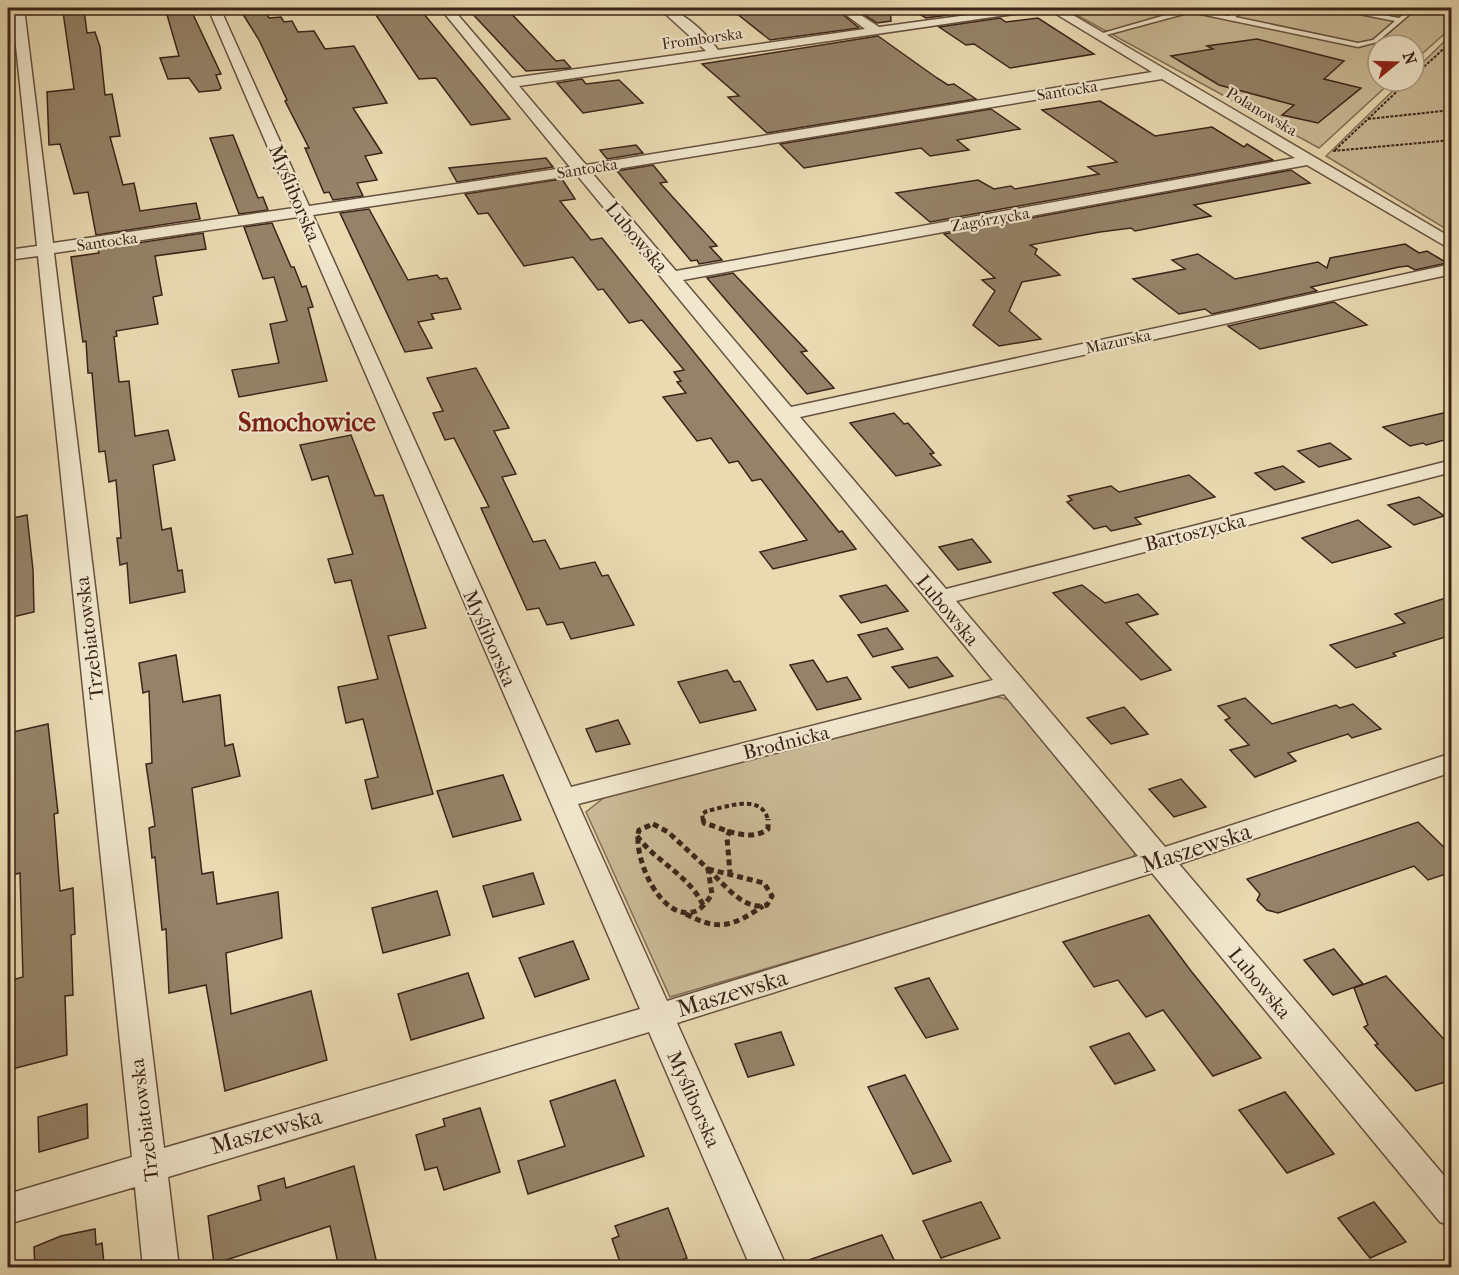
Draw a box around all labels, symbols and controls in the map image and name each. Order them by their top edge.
street label: Fromborska [661,23,744,54]
north arrow [1366,33,1426,93]
text: N [1399,49,1421,68]
street label: Santocka [1035,76,1099,105]
street label: Polanowska [1223,83,1301,140]
street label: Myśliborska [264,141,326,246]
street label: Santocka [555,154,619,183]
street label: Lubowska [600,197,673,278]
street label: Zagórzycka [949,203,1031,236]
street label: Santocka [75,228,139,255]
street label: Mazurska [1084,325,1153,358]
district label: Smochowice [238,407,376,438]
street label: Bartoszycka [1142,509,1249,556]
street label: Lubowska [911,570,984,651]
street label: Trzebiatowska [70,574,108,701]
street label: Myśliborska [458,586,521,691]
street label: Brodnicka [741,720,832,764]
street label: Maszewska [1137,817,1256,879]
street label: Lubowska [1223,943,1296,1024]
street label: Maszewska [673,963,792,1023]
street label: Myśliborska [662,1047,725,1152]
street label: Trzebiatowska [125,1056,163,1183]
street label: Maszewska [207,1102,326,1160]

